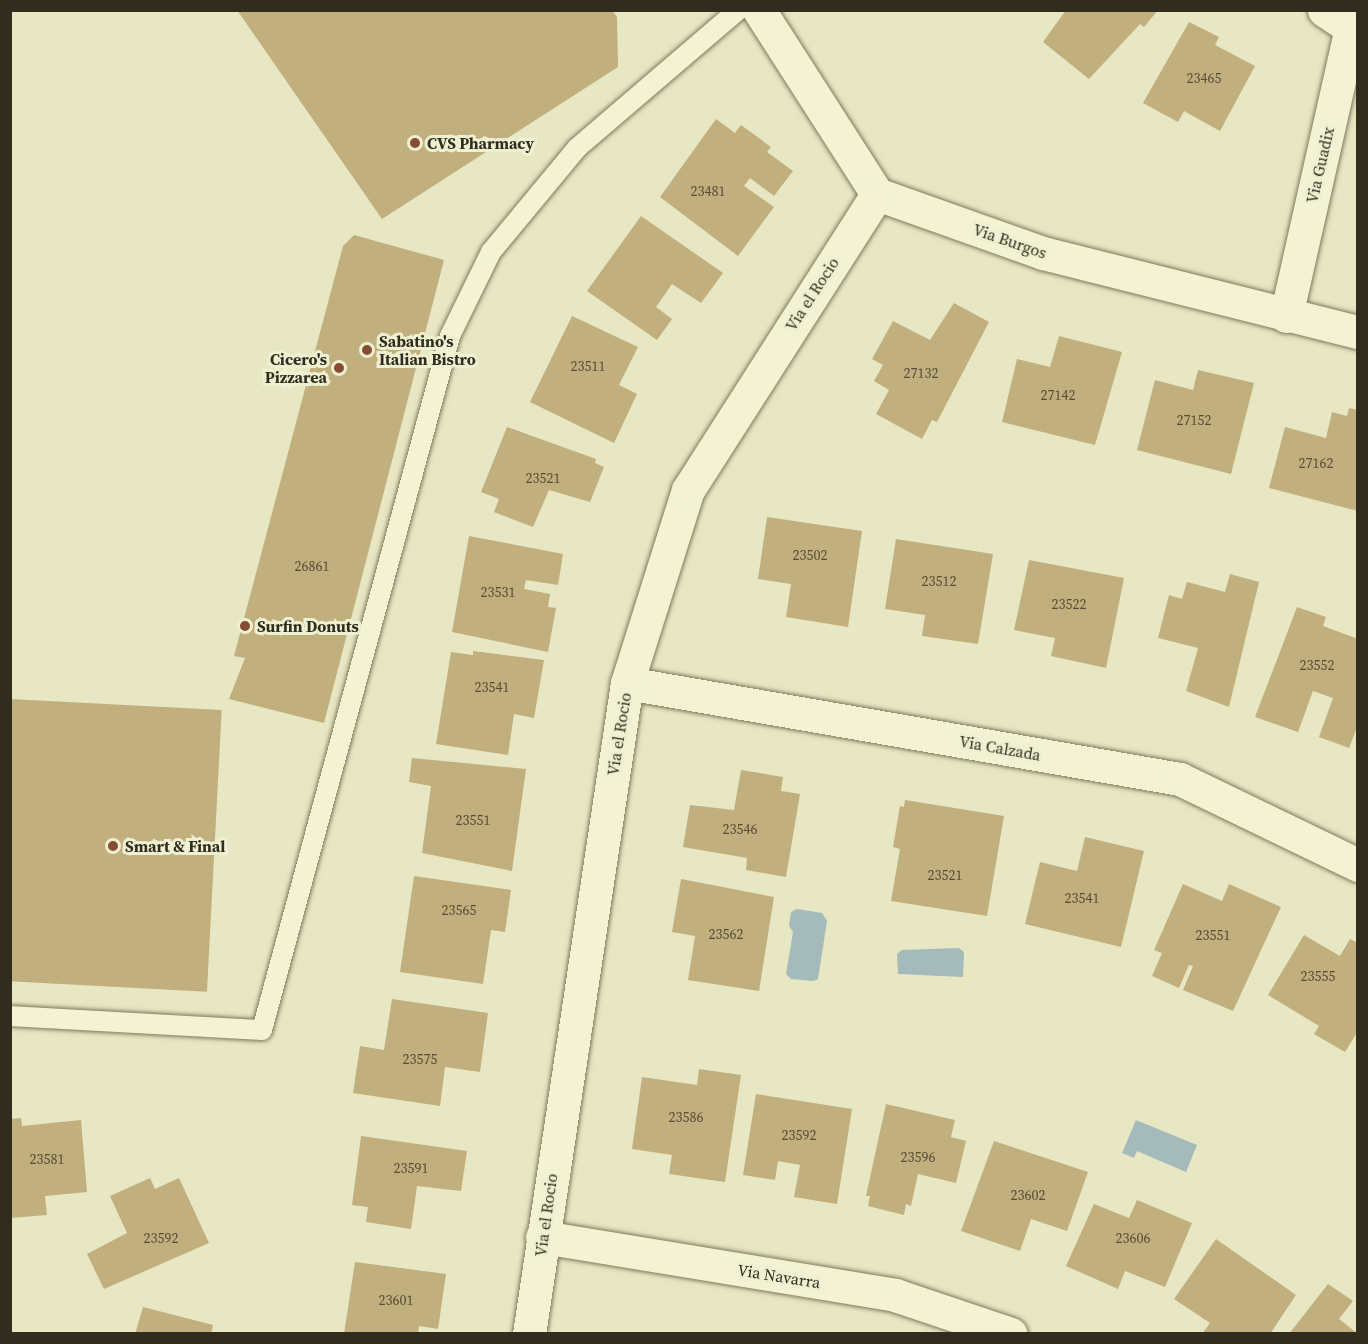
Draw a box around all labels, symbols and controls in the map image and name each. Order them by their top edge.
house number: 23465 [1187,70,1221,86]
street label: Via Guadix [1302,125,1338,205]
place label: CVS Pharmacy [427,133,534,153]
marker: CVS Pharmacy [408,136,422,150]
house number: 23481 [691,183,725,199]
street label: Via Burgos [971,219,1049,263]
street label: Via el Rocio [781,254,843,334]
place label: Sabatino's Italian Bistro [379,331,476,369]
marker: Sabatino's Italian Bistro [360,343,374,357]
place label: Cicero's Pizzarea [265,349,327,387]
house number: 23511 [571,358,605,374]
marker: Cicero's Pizzarea [332,361,346,375]
house number: 27132 [904,365,938,381]
house number: 27142 [1041,387,1075,403]
house number: 27152 [1177,412,1211,428]
house number: 27162 [1299,455,1333,471]
house number: 23521 [526,470,560,486]
house number: 23502 [793,547,827,563]
house number: 26861 [295,558,329,574]
house number: 23512 [922,573,956,589]
house number: 23531 [481,584,515,600]
house number: 23522 [1052,596,1086,612]
place label: Surfin Donuts [257,616,359,636]
marker: Surfin Donuts [238,619,252,633]
house number: 23552 [1300,657,1334,673]
house number: 23541 [475,679,509,695]
street label: Via el Rocio [603,691,635,777]
street label: Via Calzada [958,731,1042,765]
house number: 23551 [456,812,490,828]
house number: 23546 [723,821,757,837]
place label: Smart & Final [125,836,226,856]
marker: Smart & Final [106,839,120,853]
house number: 23521 [928,867,962,883]
house number: 23541 [1065,890,1099,906]
house number: 23565 [442,902,476,918]
house number: 23562 [709,926,743,942]
house number: 23551 [1196,927,1230,943]
house number: 23555 [1301,968,1335,984]
house number: 23575 [403,1051,437,1067]
house number: 23586 [669,1109,703,1125]
house number: 23592 [782,1127,816,1143]
house number: 23596 [901,1149,935,1165]
house number: 23581 [30,1151,64,1167]
house number: 23591 [394,1160,428,1176]
street label: Via el Rocio [531,1172,561,1258]
house number: 23602 [1011,1187,1045,1203]
house number: 23592 [144,1230,178,1246]
house number: 23606 [1116,1230,1150,1246]
street label: Via Navarra [736,1260,822,1292]
house number: 23601 [379,1292,413,1308]

